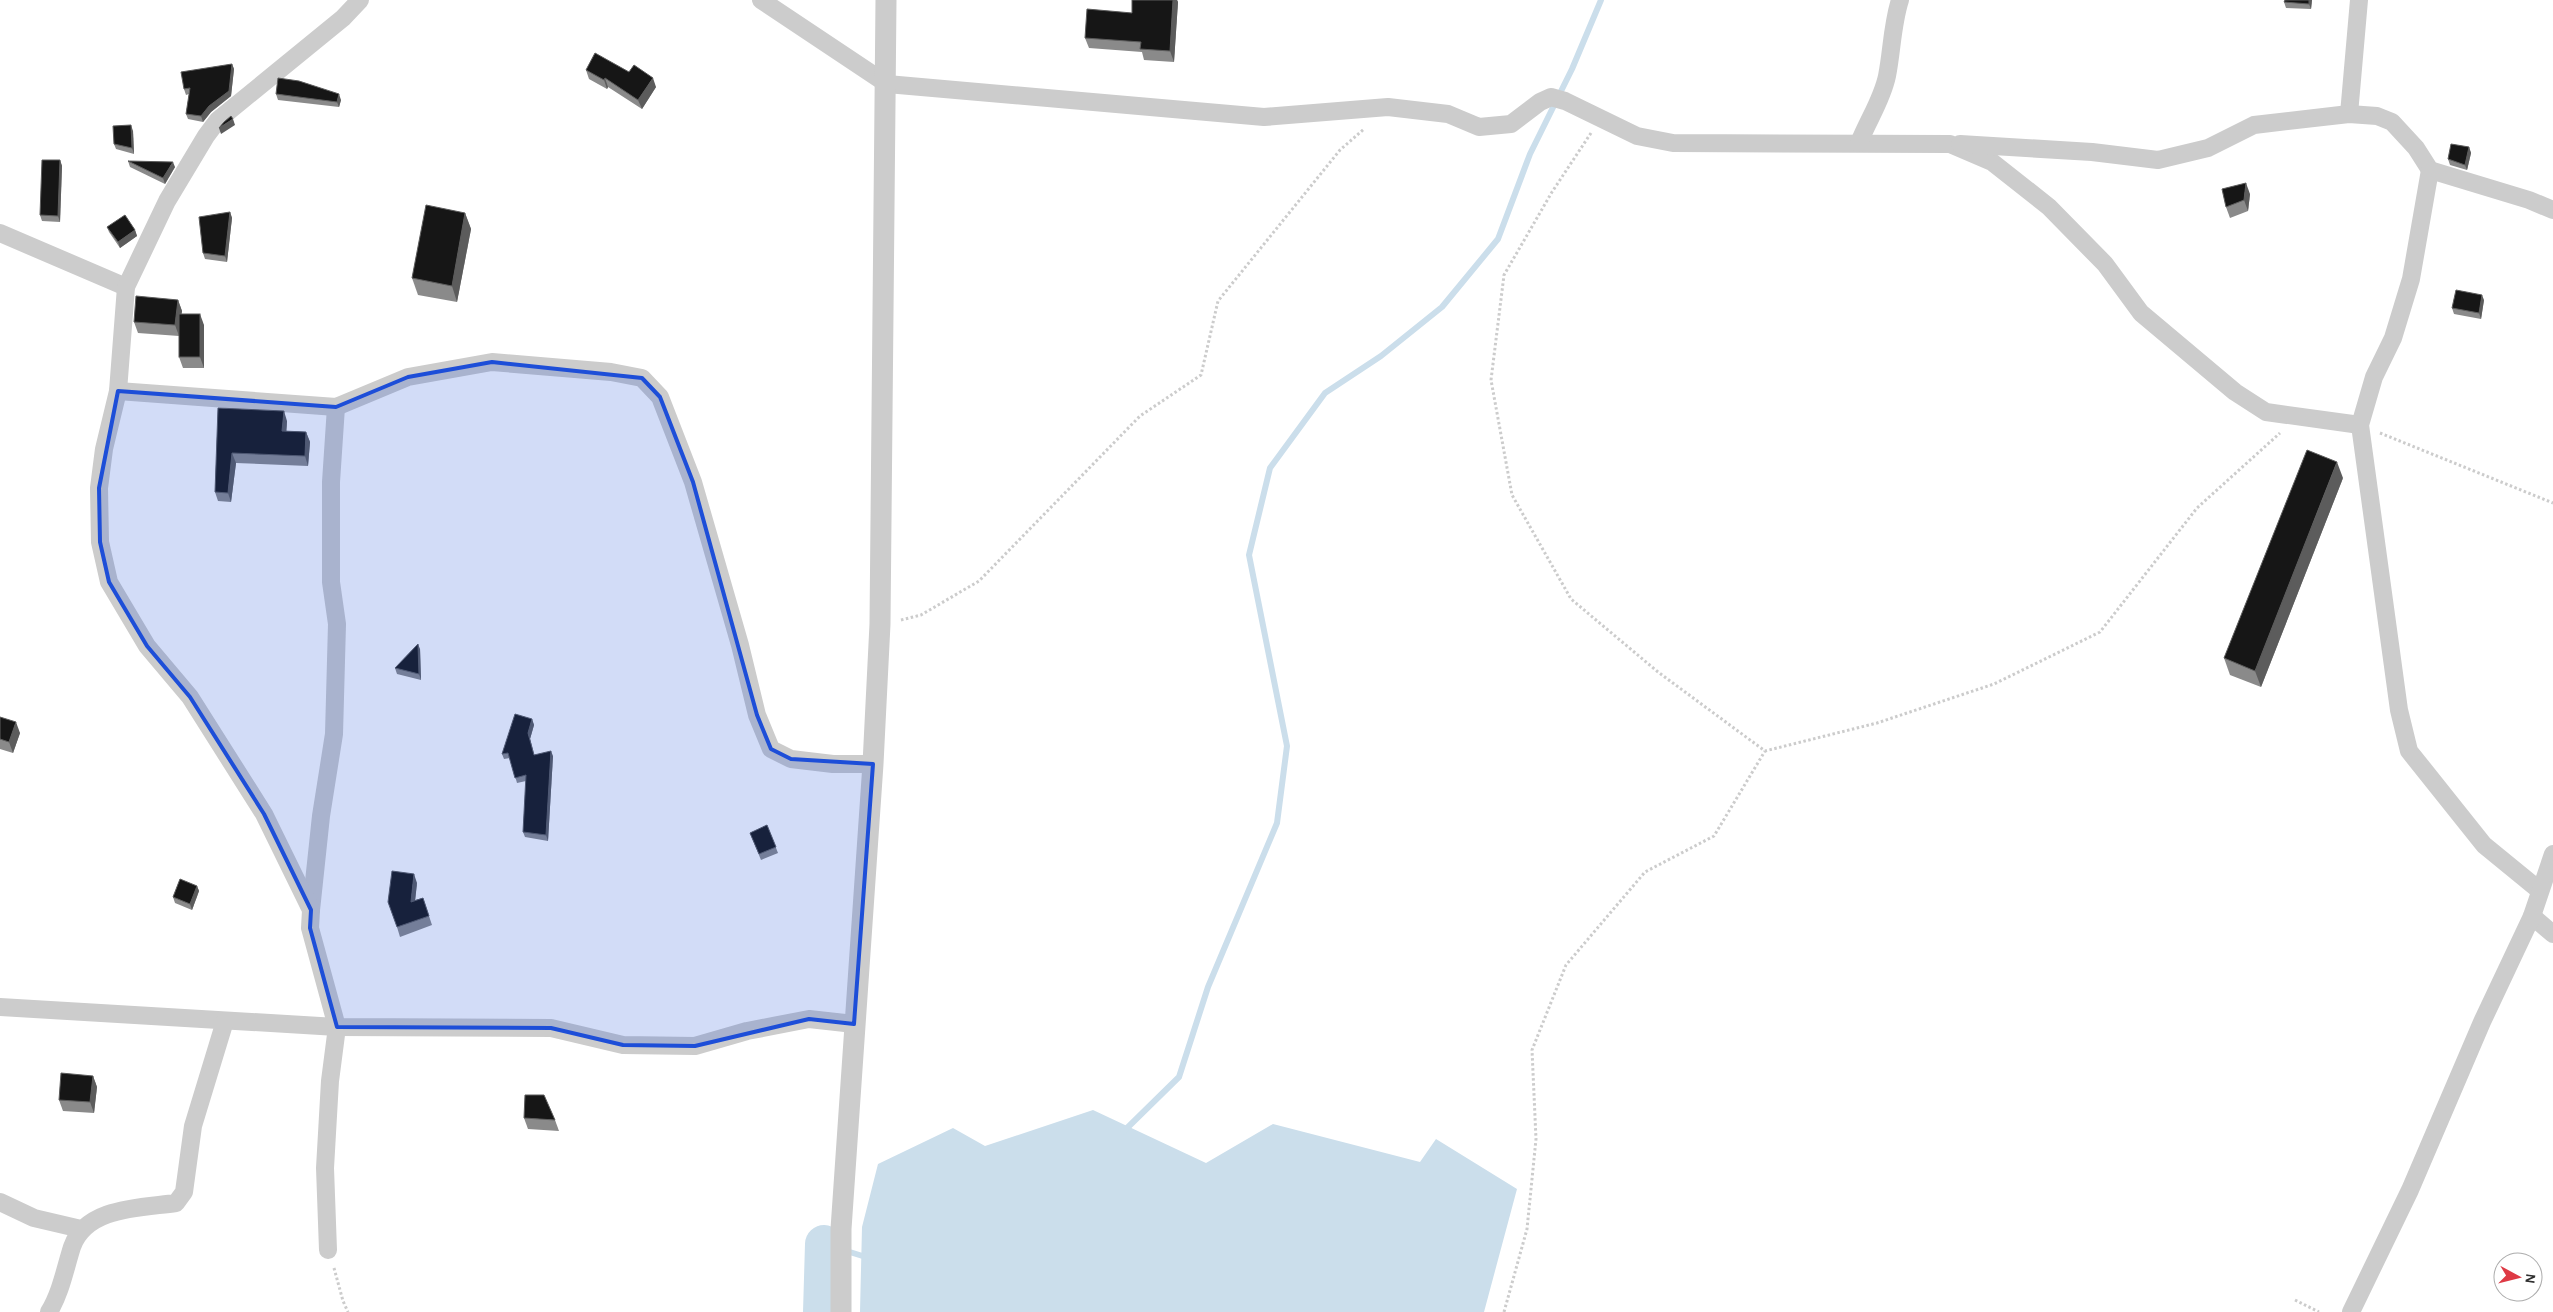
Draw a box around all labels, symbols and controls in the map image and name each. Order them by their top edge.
north arrow [2493,1252,2543,1302]
text: N [2522,1273,2537,1284]

